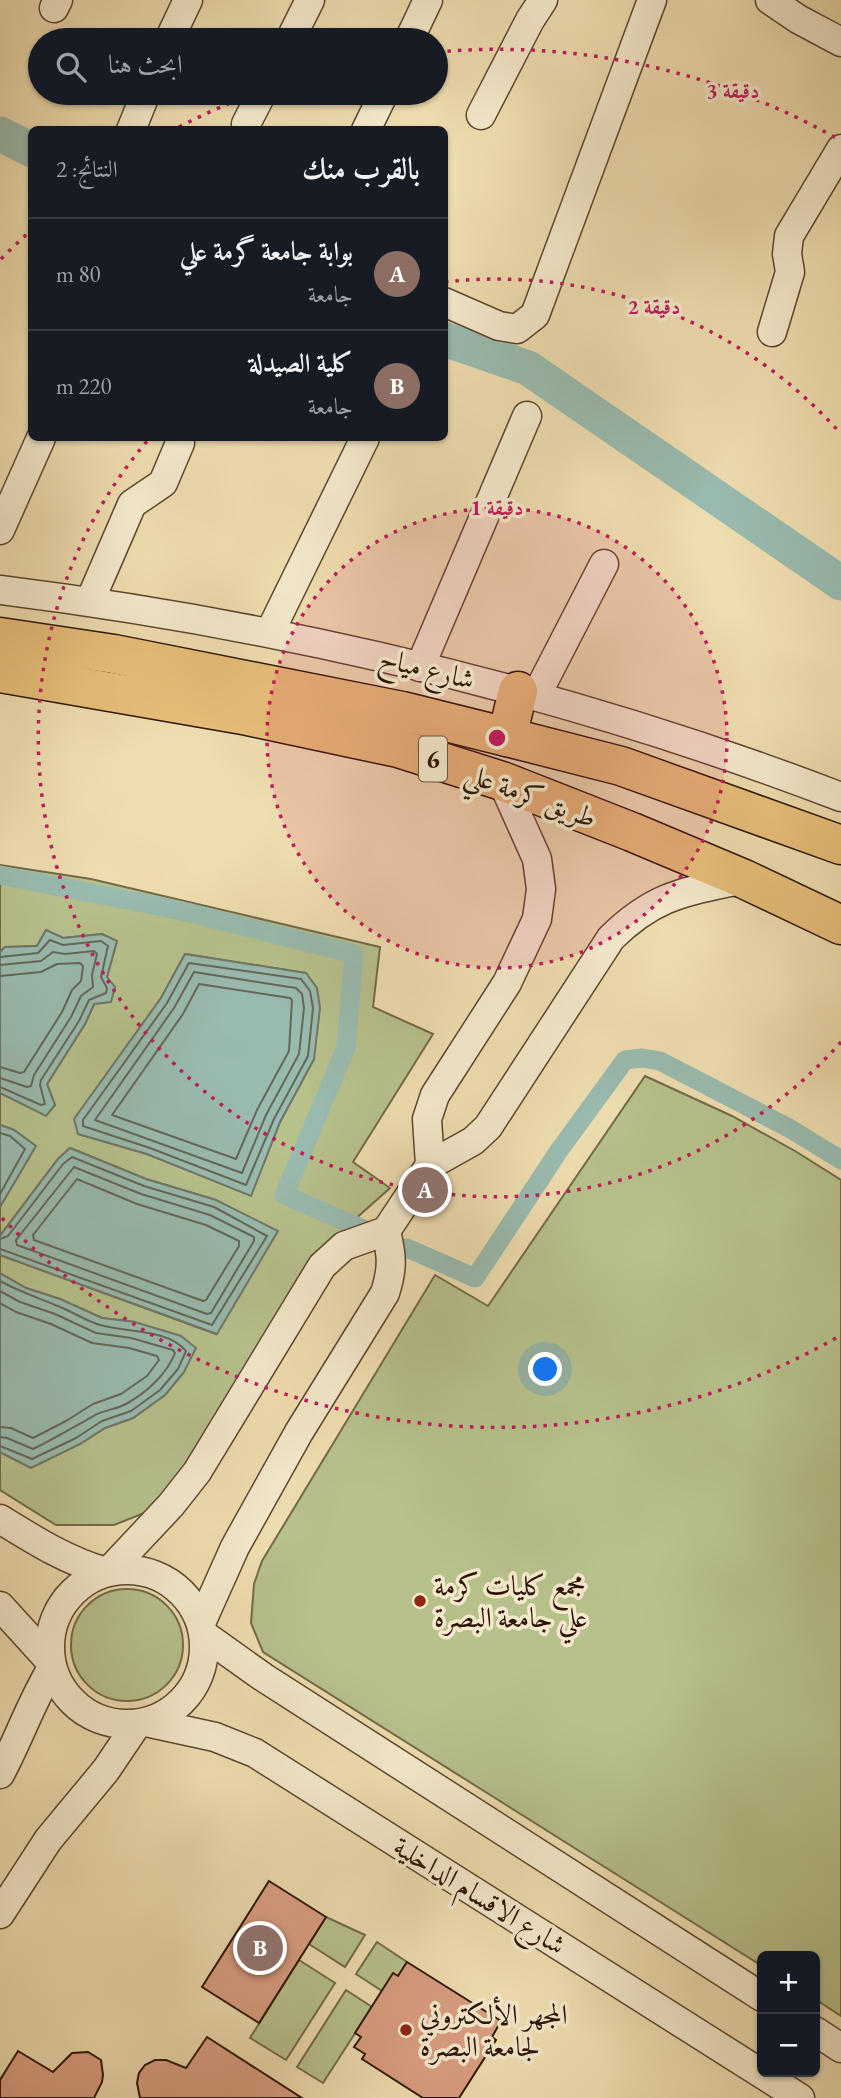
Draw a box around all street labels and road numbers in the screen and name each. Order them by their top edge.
street label: شارع مياح [374,639,478,705]
road number: 6 [419,736,447,782]
street label: طريق كرمة علي [457,755,602,844]
street label: شارع الاقسام الداخلية [383,1828,573,1968]

